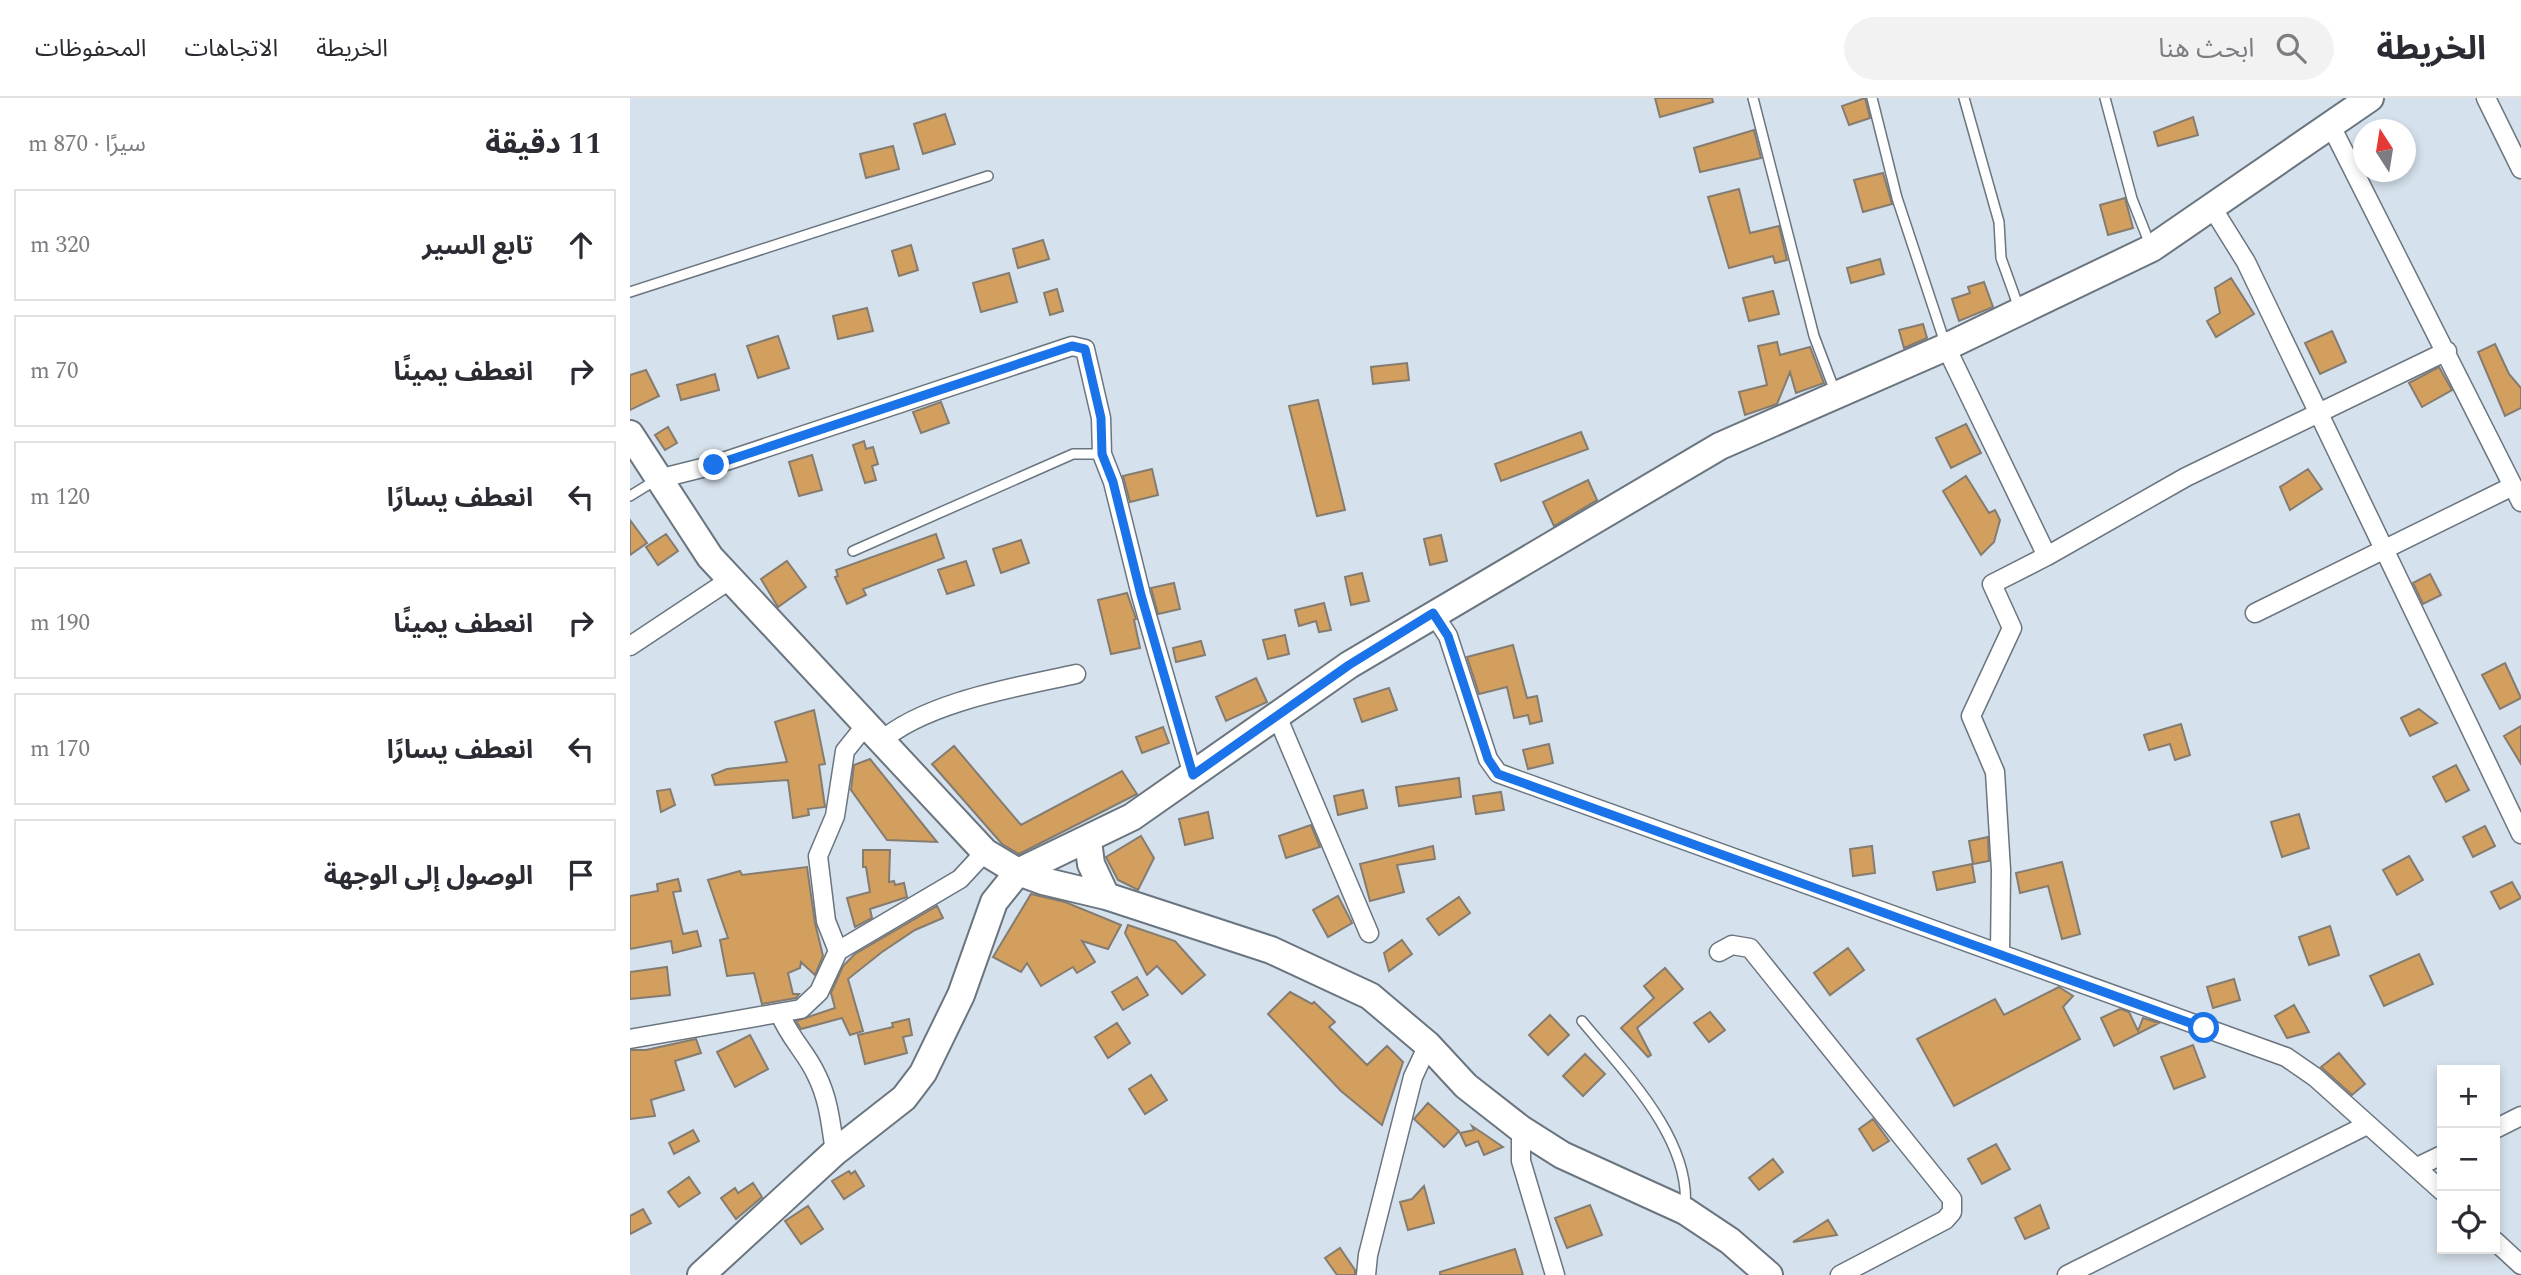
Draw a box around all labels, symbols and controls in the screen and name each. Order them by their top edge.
search box [1844,17,2334,80]
text: الخريطة [2376,24,2486,74]
text: ابحث هنا [2158,29,2254,69]
icon: search [2272,29,2310,67]
text: المحفوظات [35,31,146,67]
text: الاتجاهات [184,31,278,67]
text: الخريطة [316,31,388,67]
north arrow [2353,119,2416,182]
text: 11 دقيقة [485,121,602,167]
text: سيرًا · 870 m [28,127,146,162]
text: تابع السير [422,226,533,266]
icon: ahead [562,226,600,264]
text: 320 m [30,228,90,263]
text: انعطف يمينًا [394,352,533,392]
icon: right [562,352,600,390]
text: 70 m [30,354,79,389]
route end [698,449,729,480]
text: انعطف يسارًا [387,478,533,518]
icon: left [562,478,600,516]
text: 120 m [30,480,90,515]
text: انعطف يمينًا [394,604,533,644]
icon: right [562,604,600,642]
text: 190 m [30,606,90,641]
text: انعطف يسارًا [387,730,533,770]
icon: left [562,730,600,768]
text: 170 m [30,732,90,767]
text: الوصول إلى الوجهة [324,856,533,896]
icon: arrive [562,856,600,894]
route start [2188,1012,2219,1043]
map controls [2437,1065,2500,1254]
button: + [2437,1065,2500,1128]
button: − [2437,1128,2500,1191]
button: locate [2437,1191,2500,1254]

